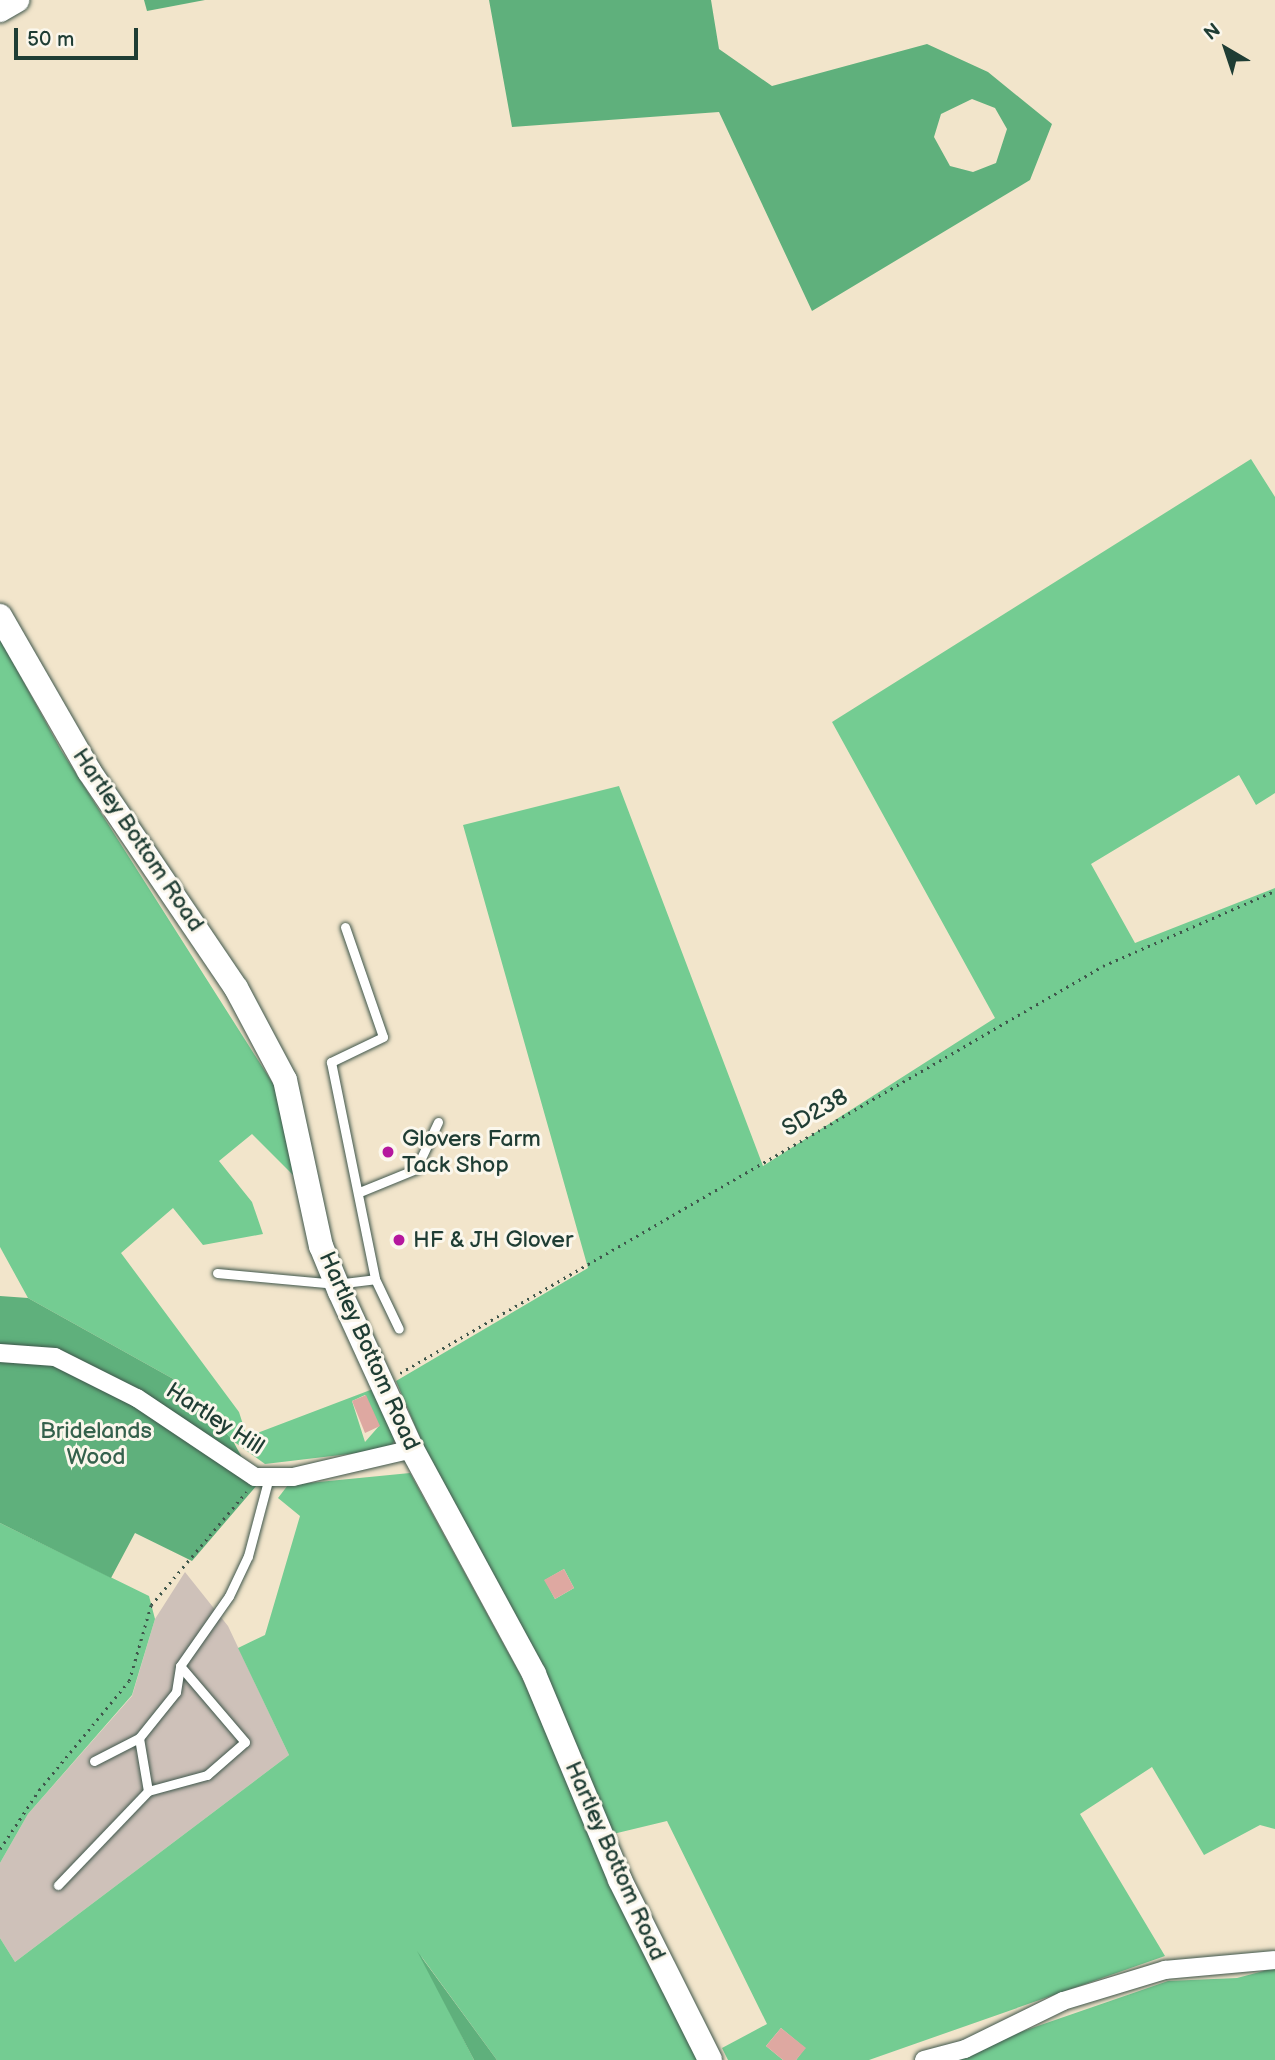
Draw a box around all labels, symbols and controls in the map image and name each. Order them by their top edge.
scale bar [18,14,142,58]
north arrow [1191,14,1261,84]
text: N [1200,19,1225,46]
text: 50 m [27,27,74,52]
street label: Hartley Bottom Road [66,743,210,937]
street label: SD238 [777,1083,853,1143]
place label: Glovers Farm Tack Shop [402,1125,541,1179]
marker: Glovers Farm Tack Shop [380,1144,396,1160]
place label: HF & JH Glover [413,1226,575,1254]
marker: HF & JH Glover [391,1232,407,1248]
street label: Hartley Bottom Road [312,1247,426,1455]
street label: Hartley Hill [160,1377,270,1461]
park label: Bridelands Wood [40,1417,152,1471]
street label: Hartley Bottom Road [558,1757,672,1965]

